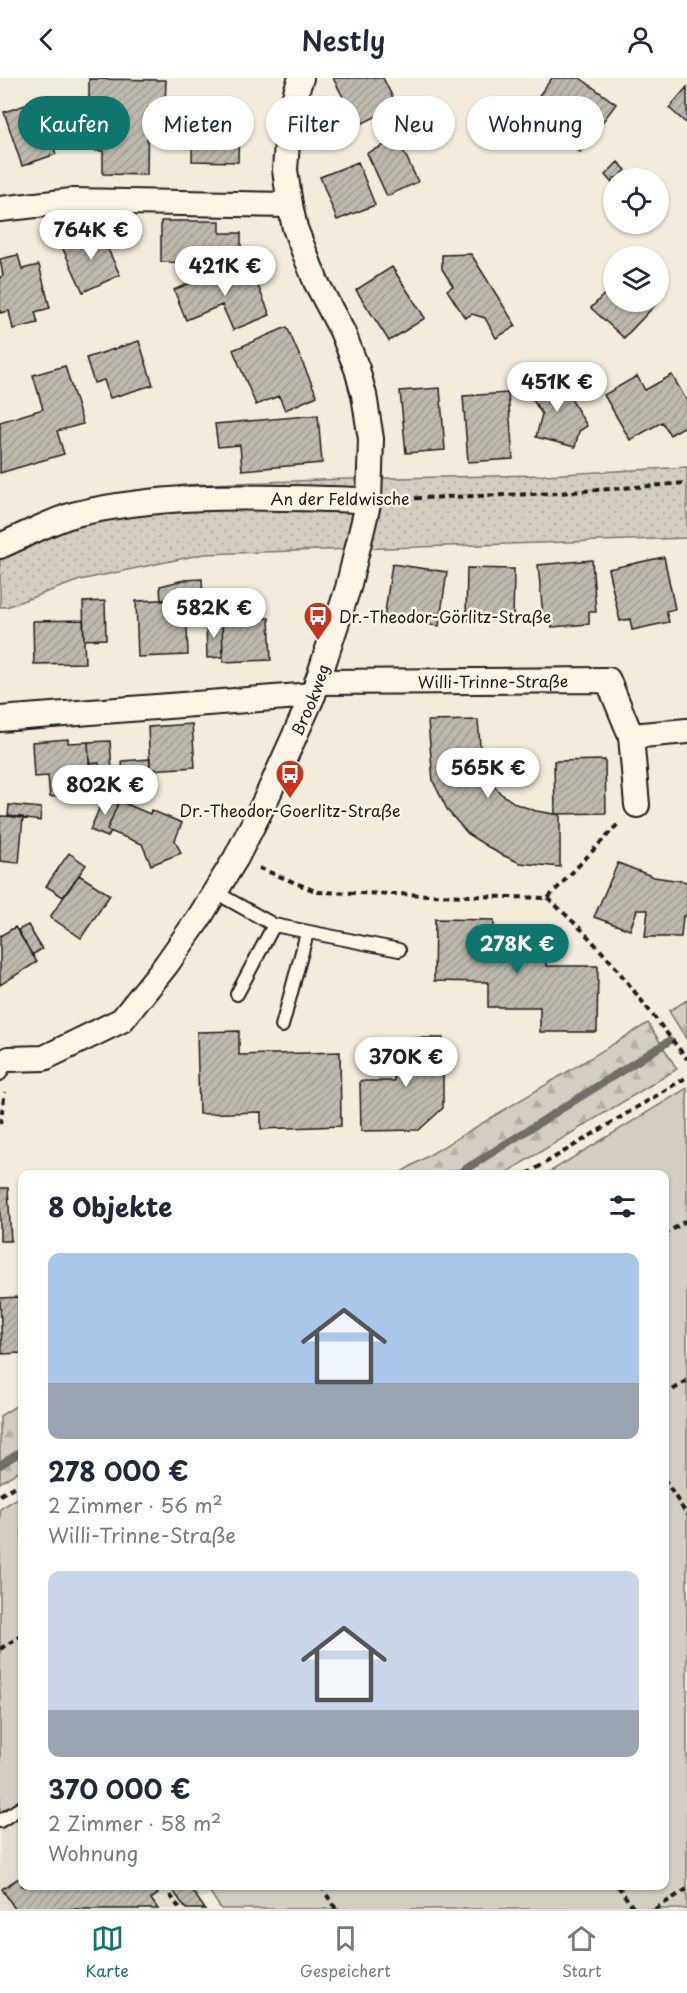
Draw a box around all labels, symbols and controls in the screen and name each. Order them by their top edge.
text: Nestly [302,19,385,60]
icon: back [30,23,63,56]
icon: person [624,23,657,56]
chip: Kaufen [18,96,130,150]
chip: Mieten [142,96,254,150]
chip: Filter [266,96,360,150]
chip: Neu [372,96,455,150]
chip: Wohnung [467,96,604,150]
map controls [603,168,669,312]
button: locate [603,168,669,234]
pin: 764K € [42,210,140,261]
text: 764K € [53,214,129,244]
pin: 421K € [176,246,274,297]
button: layers [603,246,669,312]
text: 421K € [189,250,261,280]
pin: 451K € [508,362,606,413]
text: 451K € [521,366,593,396]
street label: An der Feldwische [271,486,409,510]
pin: 582K € [165,588,263,639]
text: 582K € [176,592,252,622]
bus stop icon: Dr.-Theodor-Görlitz-Straße [302,600,334,642]
place label: Dr.-Theodor-Görlitz-Straße [339,604,551,628]
street label: Brookweg [284,661,334,739]
street label: Willi-Trinne-Straße [418,668,568,693]
pin: 565K € [439,748,537,799]
text: 565K € [450,752,526,782]
bus stop icon: Dr.-Theodor-Goerlitz-Straße [274,758,306,800]
pin: 802K € [56,765,154,816]
text: 802K € [66,769,144,799]
place label: Dr.-Theodor-Goerlitz-Straße [180,798,400,822]
pin: 278K € [468,924,566,975]
text: 278K € [480,928,554,958]
pin: 370K € [357,1037,455,1088]
text: 370K € [369,1041,443,1071]
text: 8 Objekte [48,1187,172,1226]
icon: filters [606,1190,639,1223]
icon: home [290,1292,398,1400]
text: 278 000 € [48,1451,189,1490]
text: 2 Zimmer · 56 m² [48,1490,223,1520]
text: Willi-Trinne-Straße [48,1520,236,1550]
icon: home [290,1610,398,1718]
text: 370 000 € [48,1769,190,1808]
text: 2 Zimmer · 58 m² [48,1808,221,1838]
text: Wohnung [48,1838,138,1868]
tab: Karte [85,1922,129,1982]
tab: Gespeichert [300,1922,391,1982]
tab: Start [562,1922,602,1982]

